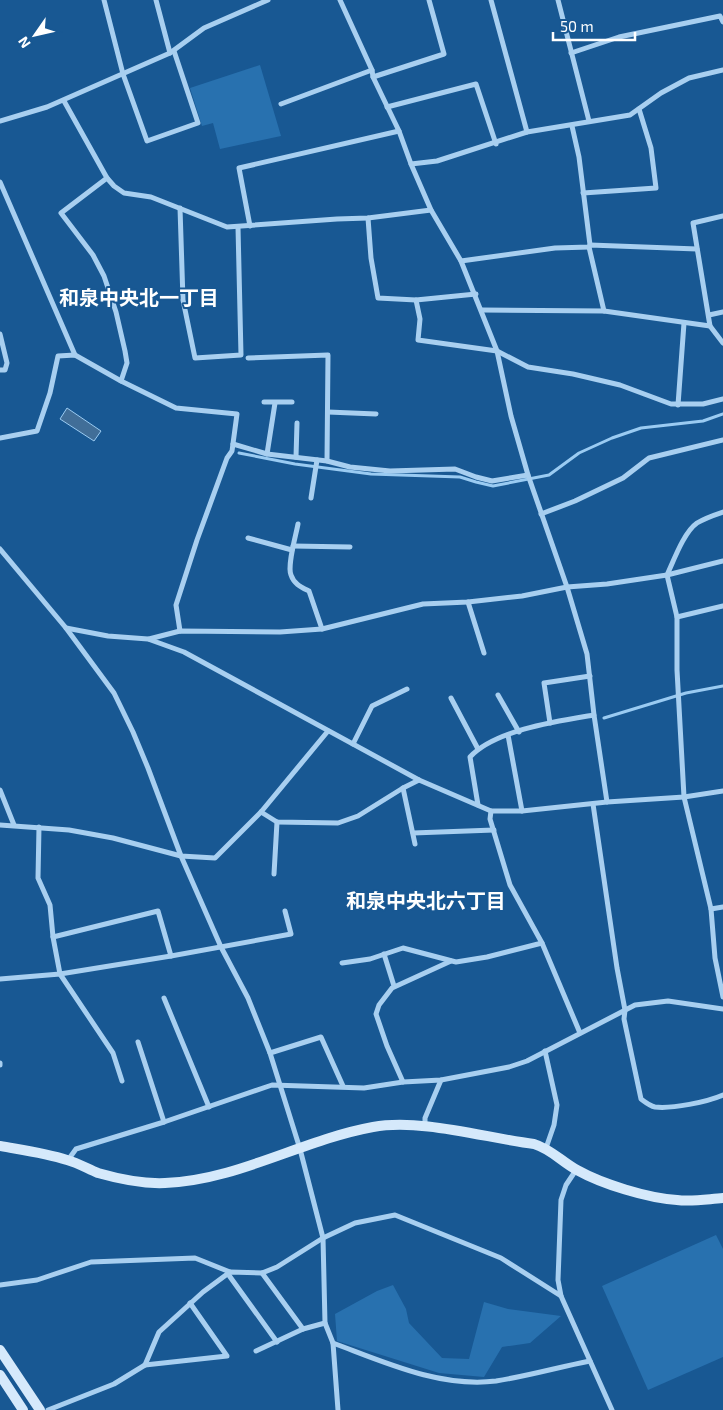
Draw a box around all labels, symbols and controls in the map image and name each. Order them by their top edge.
north arrow [10,10,60,60]
scale bar [553,10,636,42]
text: 50 m [560,17,594,35]
text: N [14,34,34,51]
district label: 和泉中央北一丁目 [59,285,219,309]
district label: 和泉中央北六丁目 [346,888,506,912]

